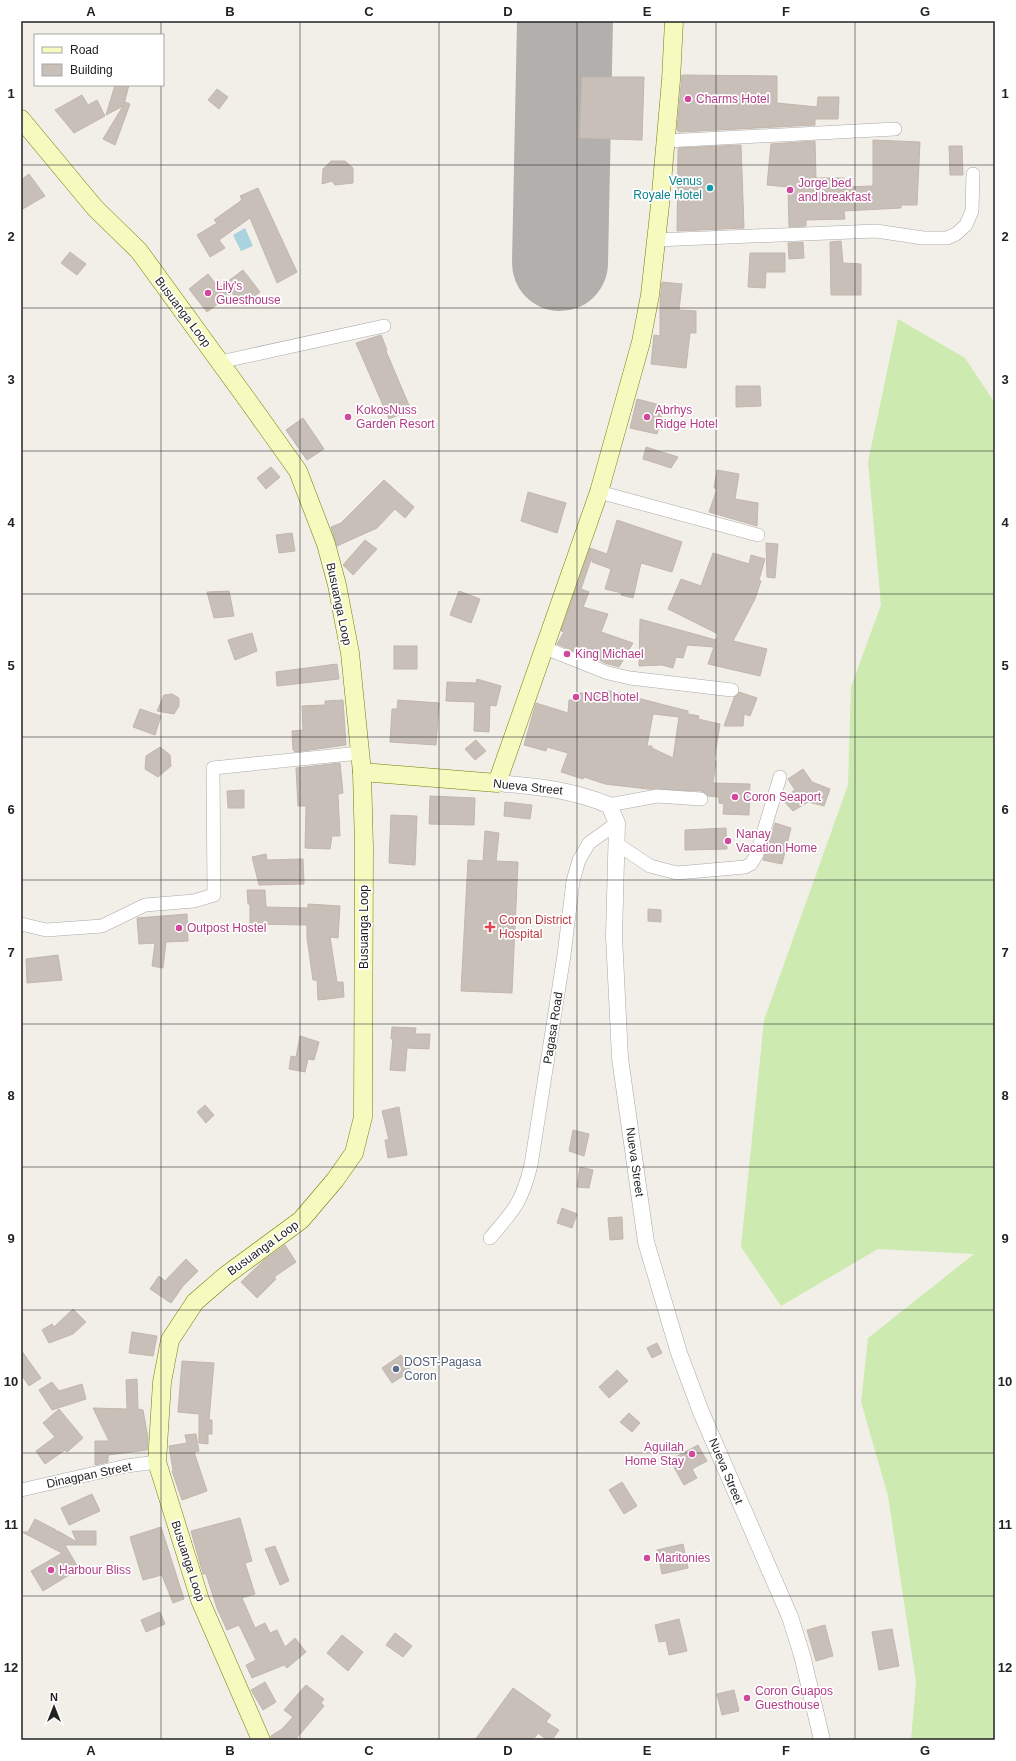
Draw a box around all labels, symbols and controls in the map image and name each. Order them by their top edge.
text: A [86,4,96,19]
text: B [225,4,235,19]
text: C [364,4,374,19]
text: D [503,4,513,19]
text: E [643,4,652,19]
text: F [782,4,790,19]
text: G [920,4,930,19]
legend [34,34,164,86]
text: Road [70,43,99,57]
text: Building [70,63,113,77]
text: 1 [7,86,15,101]
text: 1 [1001,86,1009,101]
place label: Charms Hotel [696,92,769,106]
marker: Charms Hotel [683,94,693,104]
place label: Venus Royale Hotel [633,174,702,202]
place label: Jorge bed and breakfast [798,176,871,204]
marker: Venus Royale Hotel [705,183,715,193]
marker: Jorge bed and breakfast [785,185,795,195]
text: 2 [7,229,15,244]
text: 2 [1001,229,1009,244]
street label: Busuanga Loop [152,274,214,350]
place label: Lily's Guesthouse [216,279,281,307]
marker: Lily's Guesthouse [203,288,213,298]
text: 3 [7,372,15,387]
text: 3 [1001,372,1009,387]
place label: KokosNuss Garden Resort [356,403,435,431]
place label: Abrhys Ridge Hotel [655,403,718,431]
marker: KokosNuss Garden Resort [343,412,353,422]
marker: Abrhys Ridge Hotel [642,412,652,422]
text: 4 [7,515,15,530]
text: 4 [1001,515,1009,530]
street label: Busuanga Loop [323,561,355,647]
place label: King Michael [575,647,644,661]
marker: King Michael [562,649,572,659]
text: 5 [7,658,15,673]
text: 5 [1001,658,1009,673]
place label: NCB hotel [584,690,639,704]
marker: NCB hotel [571,692,581,702]
street label: Nueva Street [492,776,564,798]
place label: Coron Seaport [743,790,822,804]
marker: Coron Seaport [730,792,740,802]
text: 6 [7,802,15,817]
text: 6 [1001,802,1009,817]
place label: Nanay Vacation Home [736,827,817,855]
marker: Nanay Vacation Home [723,836,733,846]
street label: Busuanga Loop [357,885,371,969]
place label: Coron District Hospital [499,913,572,941]
place label: Outpost Hostel [187,921,266,935]
marker: Coron District Hospital [484,921,496,933]
marker: Outpost Hostel [174,923,184,933]
text: 7 [7,945,15,960]
text: 7 [1001,945,1009,960]
street label: Pagasa Road [540,991,566,1065]
text: 8 [7,1088,15,1103]
text: 8 [1001,1088,1009,1103]
street label: Nueva Street [623,1126,647,1198]
street label: Busuanga Loop [225,1217,301,1278]
text: 9 [7,1231,15,1246]
text: 9 [1001,1231,1009,1246]
place label: DOST-Pagasa Coron [404,1355,482,1383]
marker: DOST-Pagasa Coron [391,1364,401,1374]
text: 10 [4,1374,18,1389]
text: 10 [998,1374,1012,1389]
street label: Nueva Street [706,1436,746,1507]
place label: Aguilah Home Stay [625,1440,684,1468]
marker: Aguilah Home Stay [687,1449,697,1459]
street label: Dinagpan Street [45,1459,134,1491]
text: 11 [4,1517,18,1532]
text: 11 [998,1517,1012,1532]
street label: Busuanga Loop [168,1519,208,1603]
place label: Maritonies [655,1551,710,1565]
marker: Maritonies [642,1553,652,1563]
place label: Harbour Bliss [59,1563,131,1577]
marker: Harbour Bliss [46,1565,56,1575]
text: 12 [4,1660,18,1675]
text: 12 [998,1660,1012,1675]
place label: Coron Guapos Guesthouse [755,1684,833,1712]
north arrow [34,1687,74,1727]
text: N [50,1691,58,1703]
marker: Coron Guapos Guesthouse [742,1693,752,1703]
text: A [86,1743,96,1758]
text: B [225,1743,235,1758]
text: C [364,1743,374,1758]
text: D [503,1743,513,1758]
text: E [643,1743,652,1758]
text: F [782,1743,790,1758]
text: G [920,1743,930,1758]

